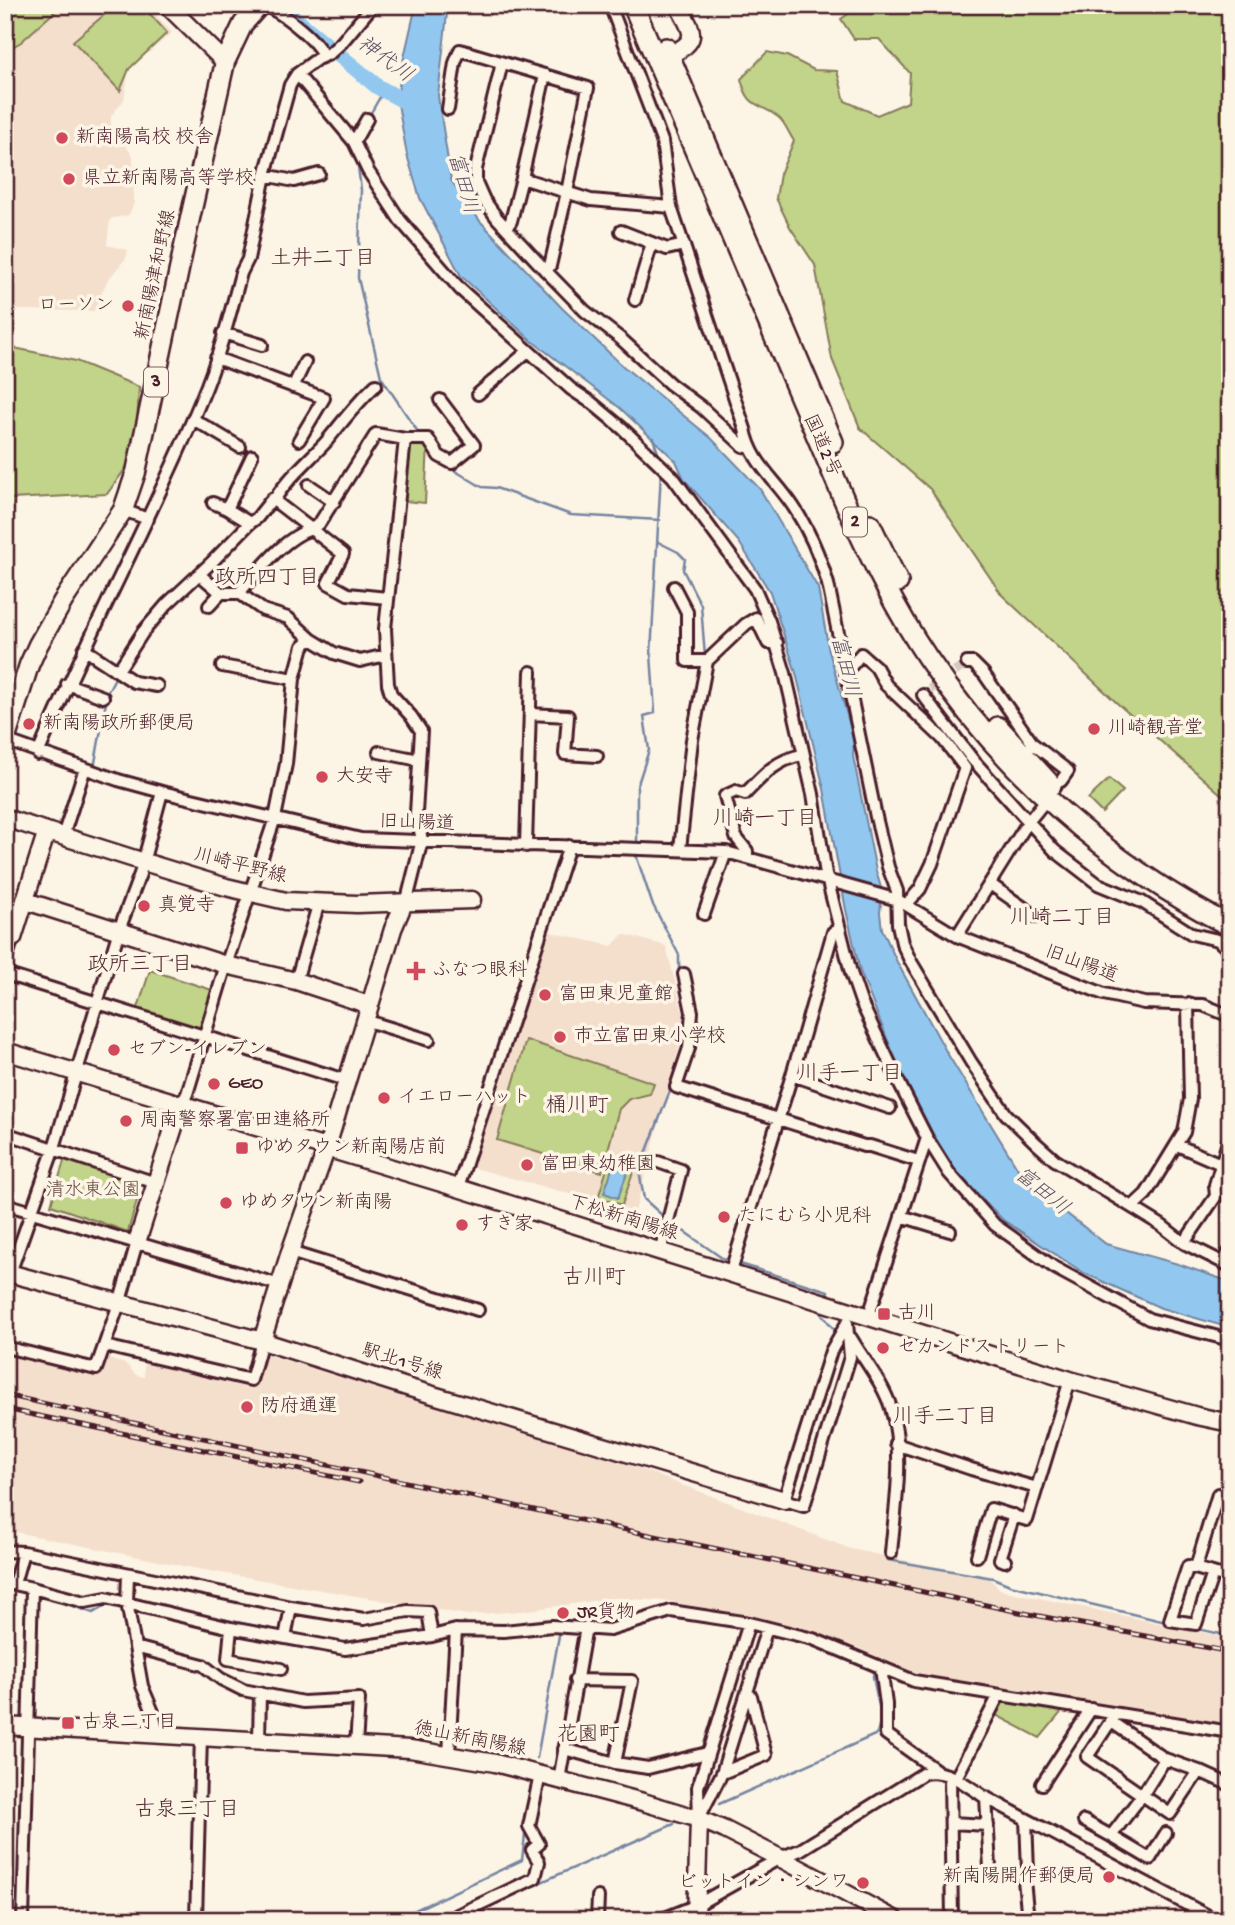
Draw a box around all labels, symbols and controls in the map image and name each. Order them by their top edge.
water label: 神代川 [351,32,417,90]
place label: 新南陽高校 校舎 [76,126,214,150]
marker: 新南陽高校 校舎 [54,130,70,146]
water label: 富田川 [440,150,483,218]
place label: 県立新南陽高等学校 [83,167,254,191]
marker: 県立新南陽高等学校 [61,171,77,187]
street label: 新南陽津和野線 [131,207,182,342]
district label: 土井二丁目 [271,246,376,273]
place label: ローソン [38,295,114,318]
marker: ローソン [120,298,136,314]
road number: 3 [144,368,168,396]
street label: 国道2号 [797,411,846,481]
road number: 2 [843,508,867,536]
district label: 政所四丁目 [215,566,320,592]
water label: 富田川 [823,633,864,701]
place label: 新南陽政所郵便局 [43,712,195,736]
marker: 新南陽政所郵便局 [21,716,37,732]
place label: 川崎観音堂 [1108,717,1203,741]
marker: 川崎観音堂 [1086,721,1102,737]
place label: 大安寺 [336,765,393,789]
marker: 大安寺 [314,769,330,785]
district label: 川崎一丁目 [713,807,818,833]
street label: 旧山陽道 [379,810,455,837]
street label: 川崎平野線 [191,843,289,890]
place label: 真覚寺 [158,894,215,918]
marker: 真覚寺 [136,898,152,914]
district label: 川崎二丁目 [1010,906,1115,932]
street label: 旧山陽道 [1041,940,1121,989]
district label: 政所三丁目 [88,953,193,979]
place label: ふなつ眼科 [432,960,527,983]
marker: ふなつ眼科 [406,961,426,981]
place label: 富田東児童館 [559,983,673,1007]
marker: 富田東児童館 [537,987,553,1003]
place label: 市立富田東小学校 [574,1025,726,1049]
marker: 市立富田東小学校 [552,1029,568,1045]
place label: セブン-イレブン [128,1039,267,1062]
marker: セブン-イレブン [106,1042,122,1058]
district label: 川手一丁目 [798,1062,903,1088]
place label: GEO [228,1073,264,1096]
marker: GEO [206,1076,222,1092]
place label: イエローハット [398,1087,531,1110]
marker: イエローハット [376,1090,392,1106]
district label: 桶川町 [546,1094,609,1120]
place label: 周南警察署富田連絡所 [140,1109,330,1133]
marker: 周南警察署富田連絡所 [118,1113,134,1129]
place label: ゆめタウン新南陽店前 [256,1136,446,1160]
marker: ゆめタウン新南陽店前 [234,1140,250,1156]
place label: 富田東幼稚園 [541,1153,655,1177]
marker: 富田東幼稚園 [519,1157,535,1173]
water label: 富田川 [1009,1163,1074,1223]
park label: 清水東公園 [45,1179,141,1203]
street label: 下松新南陽線 [565,1190,681,1247]
place label: ゆめタウン新南陽 [240,1191,392,1215]
marker: ゆめタウン新南陽 [218,1195,234,1211]
place label: たにむら小児科 [738,1205,871,1229]
marker: たにむら小児科 [716,1209,732,1225]
place label: すき家 [476,1213,533,1237]
marker: すき家 [454,1217,470,1233]
district label: 古川町 [563,1266,626,1292]
place label: 古川 [898,1302,936,1326]
marker: 古川 [876,1306,892,1322]
place label: セカンドストリート [897,1337,1070,1360]
street label: 駅北1号線 [359,1339,446,1386]
marker: セカンドストリート [875,1340,891,1356]
place label: 防府通運 [261,1395,337,1419]
marker: 防府通運 [239,1399,255,1415]
district label: 川手二丁目 [893,1405,998,1431]
place label: JR貨物 [577,1601,635,1625]
marker: JR貨物 [555,1605,571,1621]
place label: 古泉二丁目 [82,1711,177,1735]
marker: 古泉二丁目 [60,1715,76,1731]
street label: 徳山新南陽線 [412,1717,528,1762]
district label: 花園町 [557,1723,620,1749]
district label: 古泉三丁目 [135,1798,240,1824]
place label: 新南陽開作郵便局 [943,1865,1095,1889]
marker: 新南陽開作郵便局 [1101,1869,1117,1885]
place label: ビットイン・シンワ [678,1872,849,1895]
marker: ビットイン・シンワ [855,1875,871,1891]

